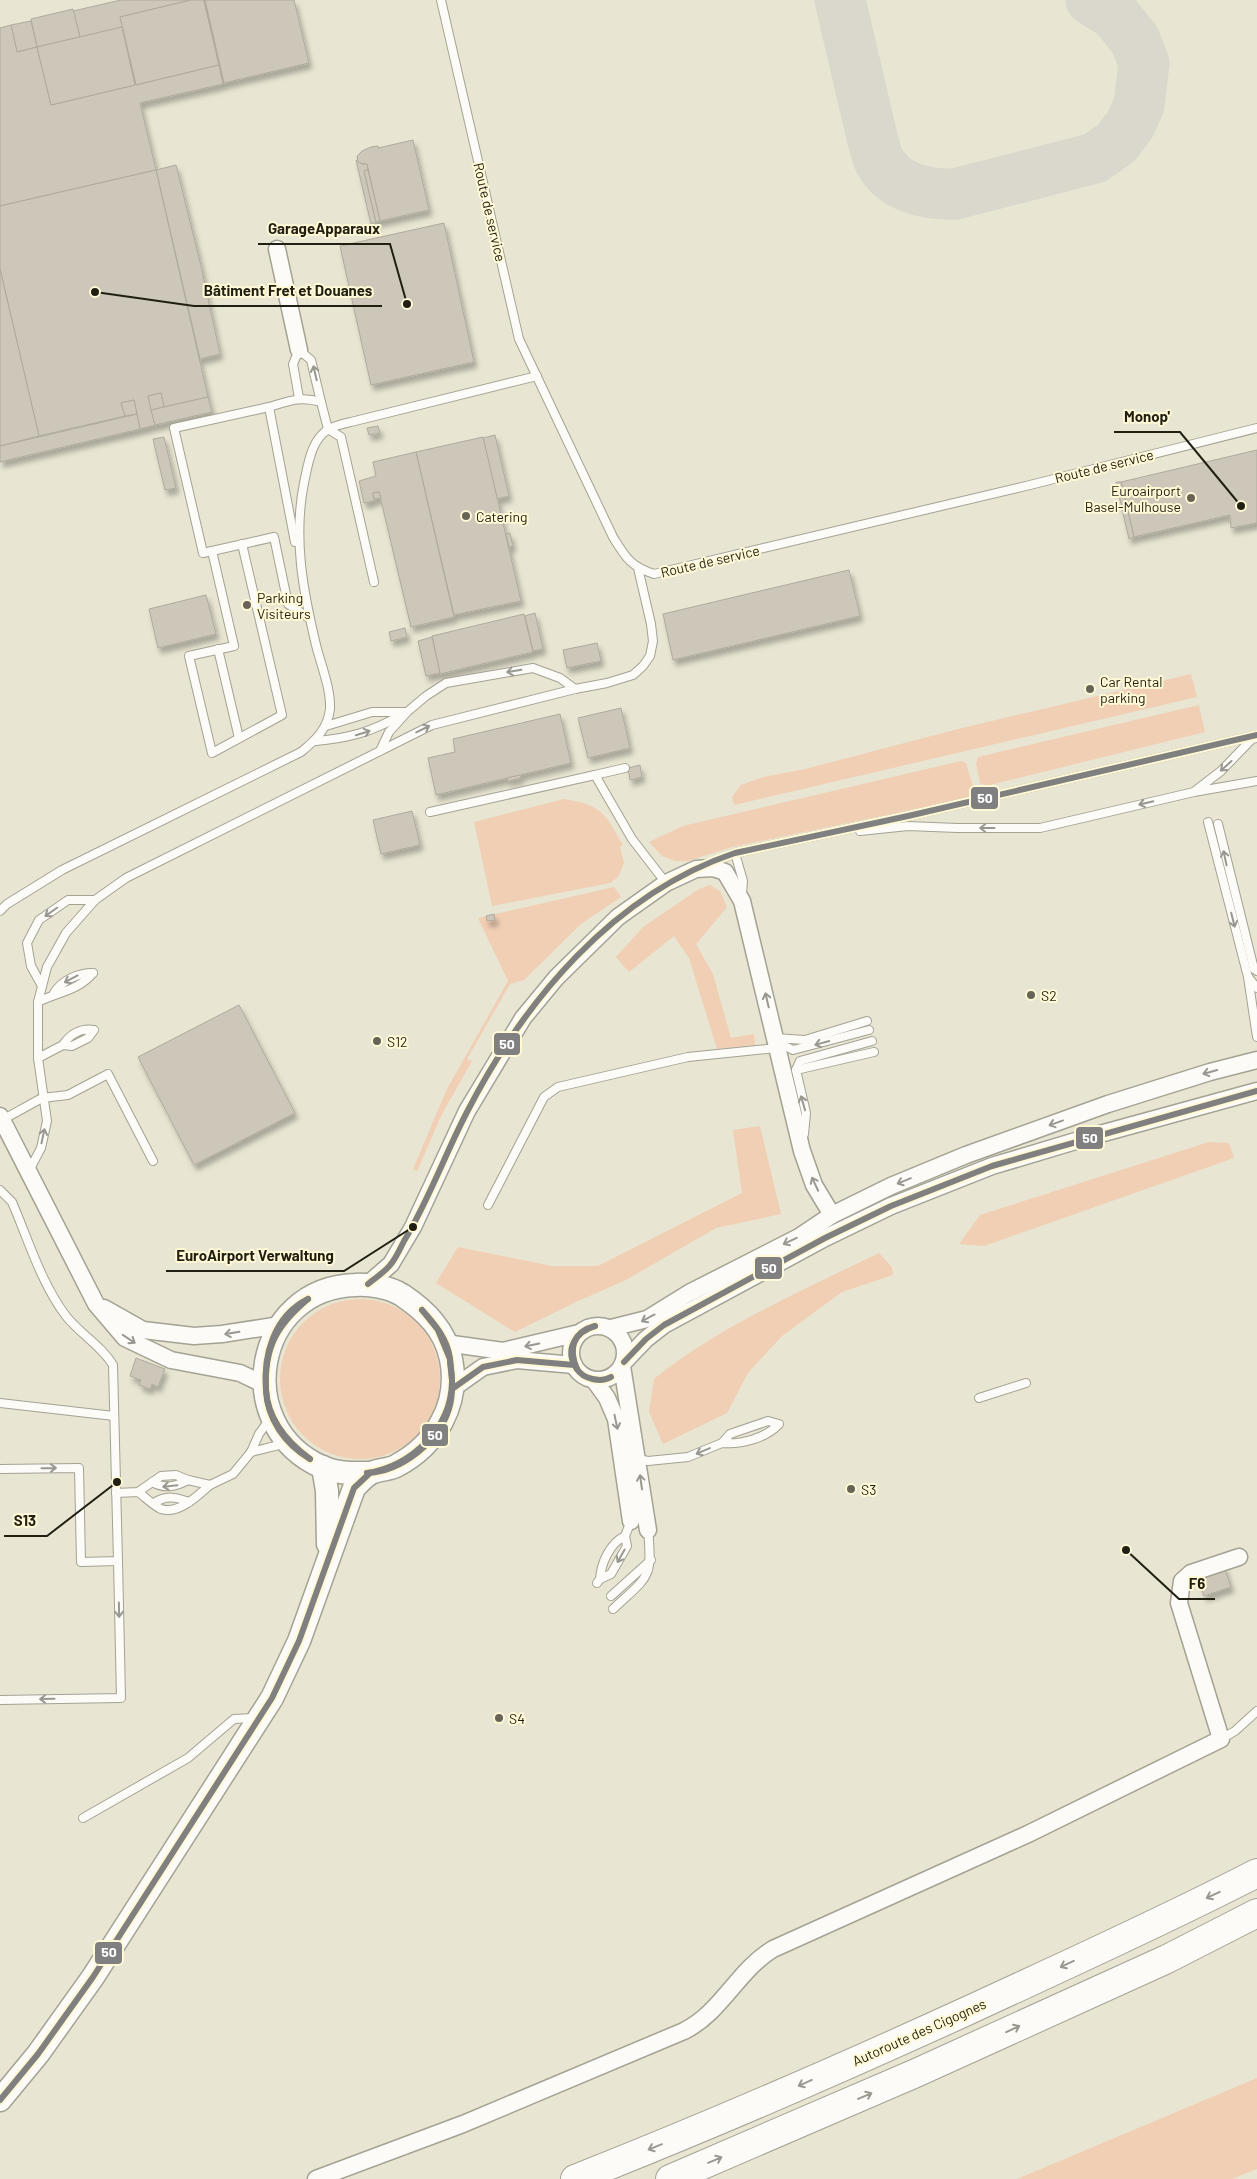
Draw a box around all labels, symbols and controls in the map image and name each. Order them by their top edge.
street label: Route de service [470,161,510,263]
callout: GarageApparaux [258,214,390,244]
text: GarageApparaux [268,219,380,237]
callout: Bâtiment Fret et Douanes [194,276,382,306]
text: Bâtiment Fret et Douanes [204,281,373,299]
one-way arrow [309,366,319,382]
callout: Monop' [1114,402,1180,432]
text: Monop' [1124,407,1170,425]
street label: Route de service [1053,445,1155,487]
place label: Euroairport Basel-Mulhouse [1085,482,1181,515]
marker: Euroairport Basel-Mulhouse [1185,492,1197,504]
place label: Catering [476,508,528,525]
marker: Catering [460,510,472,522]
street label: Route de service [659,541,761,581]
place label: Parking Visiteurs [257,589,311,622]
marker: Parking Visiteurs [241,599,253,611]
one-way arrow [507,667,523,677]
place label: Car Rental parking [1100,673,1162,706]
marker: Car Rental parking [1084,683,1096,695]
one-way arrow [416,724,431,734]
one-way arrow [355,727,371,737]
one-way arrow [1220,760,1233,771]
line badge: 50 [970,786,999,810]
text: 50 [977,789,993,806]
one-way arrow [1139,799,1155,808]
one-way arrow [979,823,995,833]
one-way arrow [1220,850,1230,866]
one-way arrow [44,907,58,917]
one-way arrow [1229,911,1238,927]
one-way arrow [64,974,79,984]
place label: S2 [1041,987,1057,1004]
marker: S2 [1025,989,1037,1001]
one-way arrow [762,993,771,1009]
line badge: 50 [493,1032,521,1056]
place label: S12 [387,1033,408,1050]
marker: S12 [371,1035,383,1047]
text: 50 [499,1035,515,1052]
one-way arrow [815,1039,831,1048]
one-way arrow [1202,1068,1218,1077]
one-way arrow [798,1095,807,1111]
one-way arrow [1048,1119,1064,1128]
line badge: 50 [1075,1126,1104,1150]
one-way arrow [39,1129,49,1145]
text: 50 [1082,1129,1098,1146]
one-way arrow [809,1177,819,1192]
one-way arrow [897,1177,912,1186]
one-way arrow [783,1236,798,1246]
callout: EuroAirport Verwaltung [166,1241,344,1271]
text: EuroAirport Verwaltung [176,1246,334,1264]
line badge: 50 [754,1256,783,1280]
text: 50 [761,1259,777,1276]
one-way arrow [640,1313,655,1323]
one-way arrow [224,1328,240,1338]
one-way arrow [121,1334,135,1344]
one-way arrow [525,1341,541,1350]
one-way arrow [612,1414,621,1430]
line badge: 50 [421,1423,449,1447]
text: 50 [427,1426,443,1443]
one-way arrow [696,1447,711,1456]
one-way arrow [40,1463,56,1473]
one-way arrow [636,1474,646,1490]
one-way arrow [162,1481,178,1491]
place label: S3 [861,1481,876,1498]
marker: S3 [845,1483,857,1495]
callout: S13 [4,1506,47,1536]
text: S13 [14,1511,36,1529]
one-way arrow [616,1549,626,1564]
callout: F6 [1179,1569,1215,1599]
text: F6 [1189,1574,1205,1592]
one-way arrow [114,1602,124,1618]
one-way arrow [39,1694,55,1704]
place label: S4 [509,1710,525,1727]
marker: S4 [493,1712,505,1724]
one-way arrow [1206,1890,1221,1900]
line badge: 50 [94,1941,123,1965]
text: 50 [101,1943,117,1960]
one-way arrow [1060,1960,1075,1970]
street label: Autoroute des Cigognes [850,1995,989,2069]
one-way arrow [1005,2024,1020,2034]
one-way arrow [798,2078,813,2088]
one-way arrow [857,2090,872,2100]
one-way arrow [648,2144,663,2153]
one-way arrow [707,2154,722,2164]

